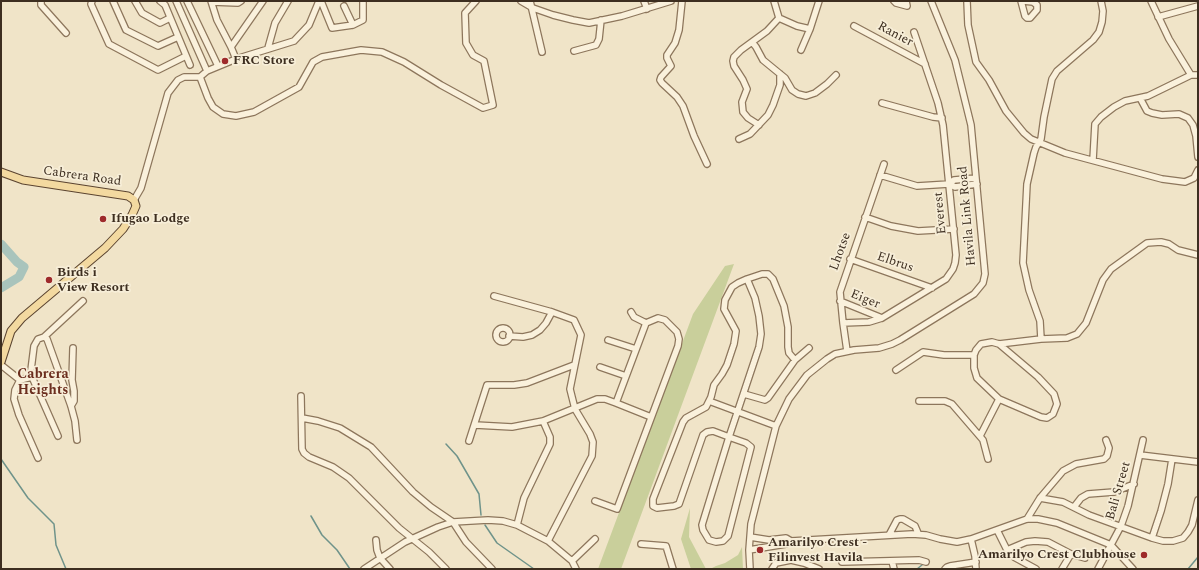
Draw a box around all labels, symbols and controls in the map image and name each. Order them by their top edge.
street label: Ranier [875,19,915,51]
place label: FRC Store [233,53,295,69]
marker: FRC Store [220,56,230,66]
street label: Cabrera Road [42,164,122,190]
street label: Havila Link Road [956,165,980,267]
street label: Everest [931,191,951,235]
place label: Ifugao Lodge [111,211,190,227]
marker: Ifugao Lodge [98,214,108,224]
street label: Lhotse [827,231,855,273]
street label: Elbrus [875,249,915,277]
place label: Birds i View Resort [57,265,129,296]
marker: Birds i View Resort [44,275,54,285]
street label: Eiger [848,287,882,313]
district label: Cabrera Heights [17,367,69,400]
street label: Bali Street [1103,460,1135,522]
place label: Amarilyo Crest - Filinvest Havila [768,535,867,566]
marker: Amarilyo Crest - Filinvest Havila [755,545,765,555]
place label: Amarilyo Crest Clubhouse [978,547,1136,563]
marker: Amarilyo Crest Clubhouse [1139,550,1149,560]

